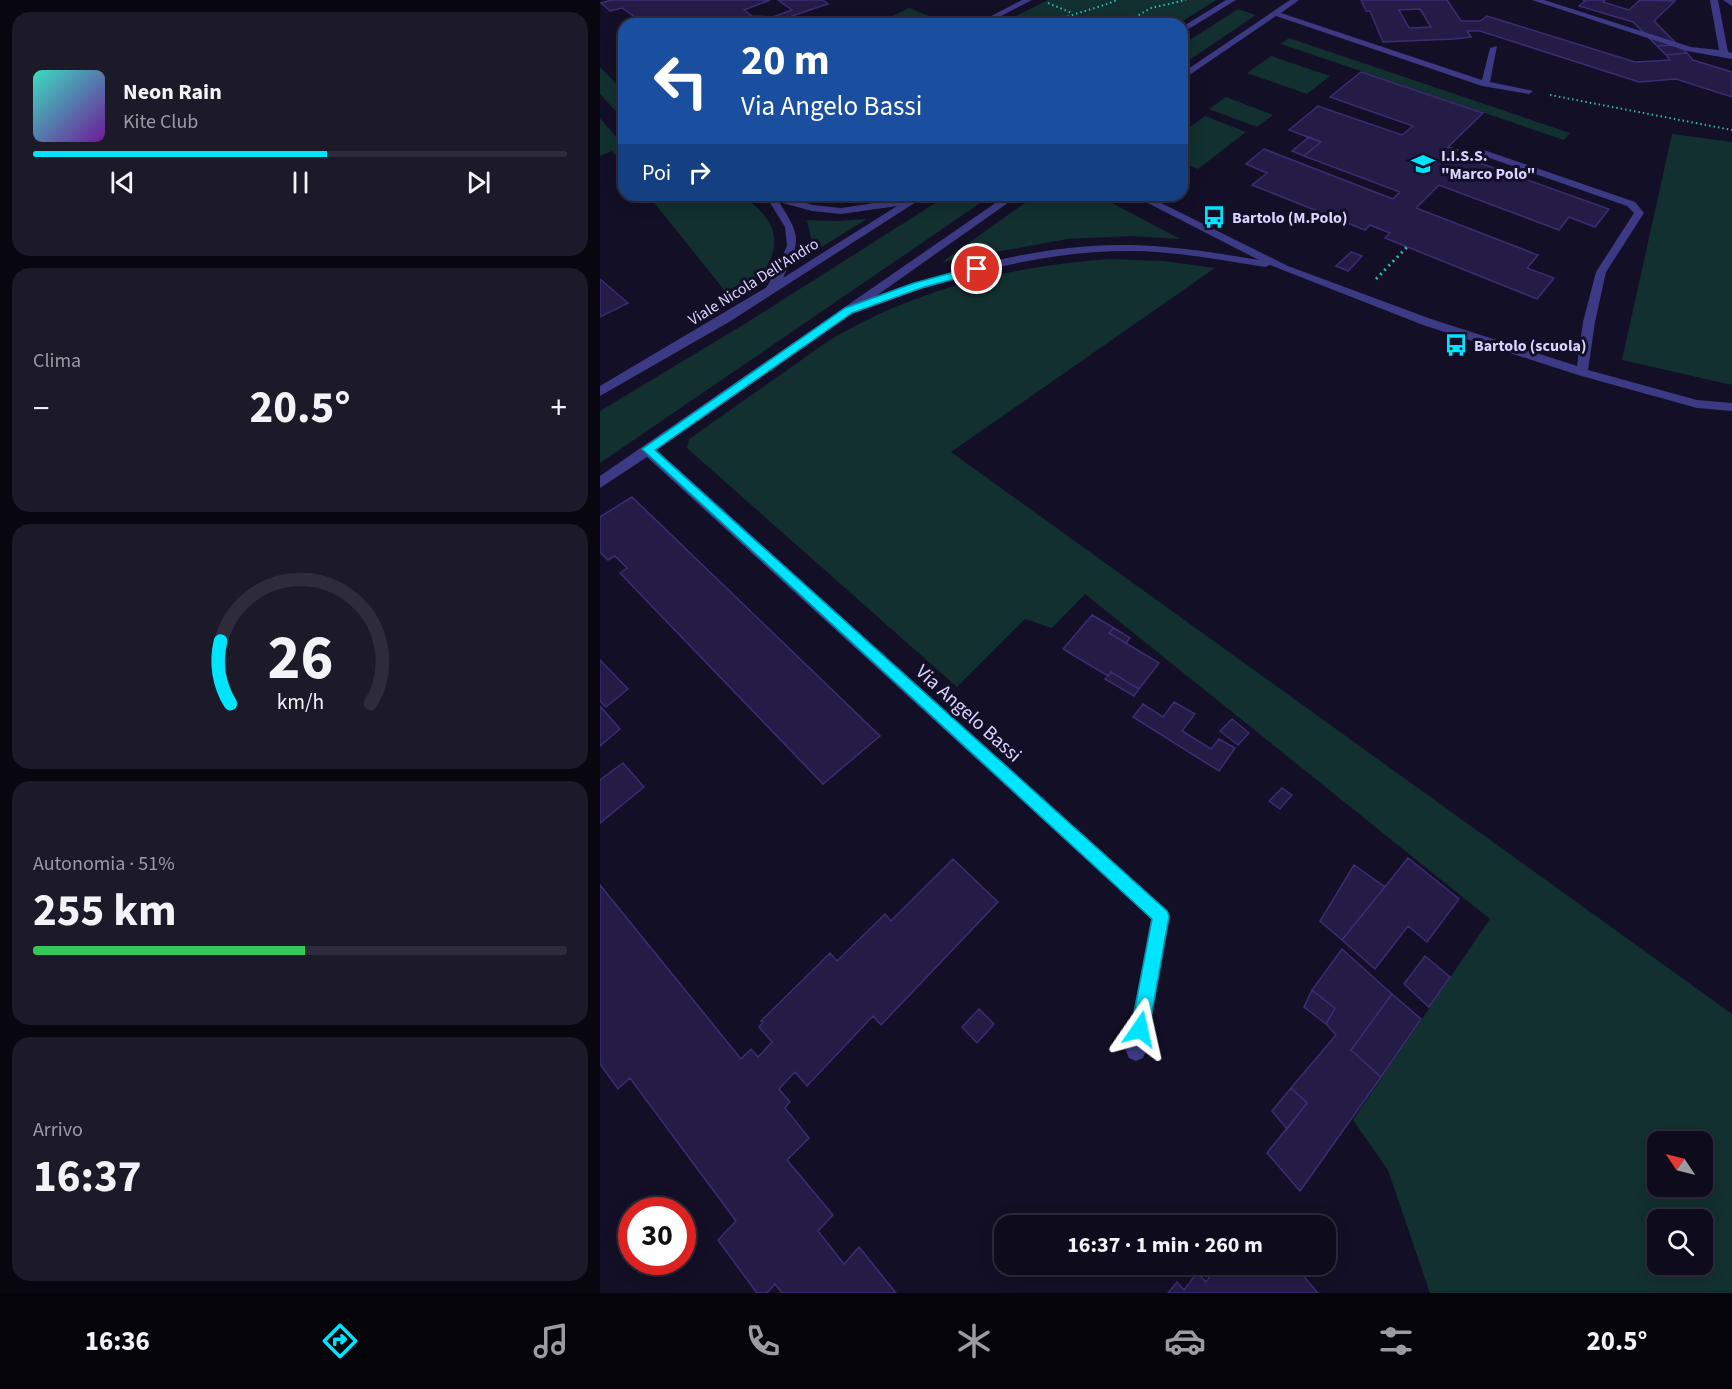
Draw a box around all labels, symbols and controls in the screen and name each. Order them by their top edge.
text: 20 m [741,31,830,91]
icon: left [642,42,720,120]
text: Neon Rain [123,76,222,108]
text: Via Angelo Bassi [741,87,922,126]
text: Kite Club [123,108,198,136]
place label: I.I.S.S. "Marco Polo" [1441,145,1535,185]
school or university icon: I.I.S.S. "Marco Polo" [1410,151,1436,177]
icon: right [683,156,716,189]
text: Poi [642,157,671,189]
icon: previous [106,166,139,199]
icon: pause [284,166,317,199]
icon: next [462,166,495,199]
bus stop icon: Bartolo (M.Polo) [1201,204,1227,230]
place label: Bartolo (M.Polo) [1232,207,1347,229]
street label: Viale Nicola Dell'Andro [684,233,823,331]
pin [951,243,1002,294]
icon: arrive [960,252,993,285]
bus stop icon: Bartolo (scuola) [1443,332,1469,358]
place label: Bartolo (scuola) [1474,335,1586,357]
text: Clima [33,347,81,375]
text: 20.5° [249,376,351,440]
text: − [33,385,49,432]
text: + [551,385,567,432]
text: 26 [267,614,333,703]
street label: Via Angelo Bassi [909,658,1028,769]
text: km/h [276,687,324,718]
text: Autonomia · 51% [33,850,175,878]
text: 255 km [33,879,177,943]
position arrow [1108,997,1172,1061]
text: Arrivo [33,1116,83,1144]
north arrow [1647,1131,1713,1197]
map controls [1647,1131,1713,1275]
text: 16:37 [33,1145,142,1209]
speed limit sign: 30 [618,1197,696,1275]
button: search [1647,1209,1713,1275]
text: 16:37 · 1 min · 260 m [1067,1229,1263,1261]
icon: directions [319,1320,361,1362]
icon: music [530,1320,572,1362]
icon: phone [742,1320,784,1362]
icon: climate [953,1320,995,1362]
icon: car [1164,1320,1206,1362]
icon: filters [1375,1320,1417,1362]
text: 16:36 [85,1322,150,1361]
text: 20.5° [1587,1322,1647,1361]

